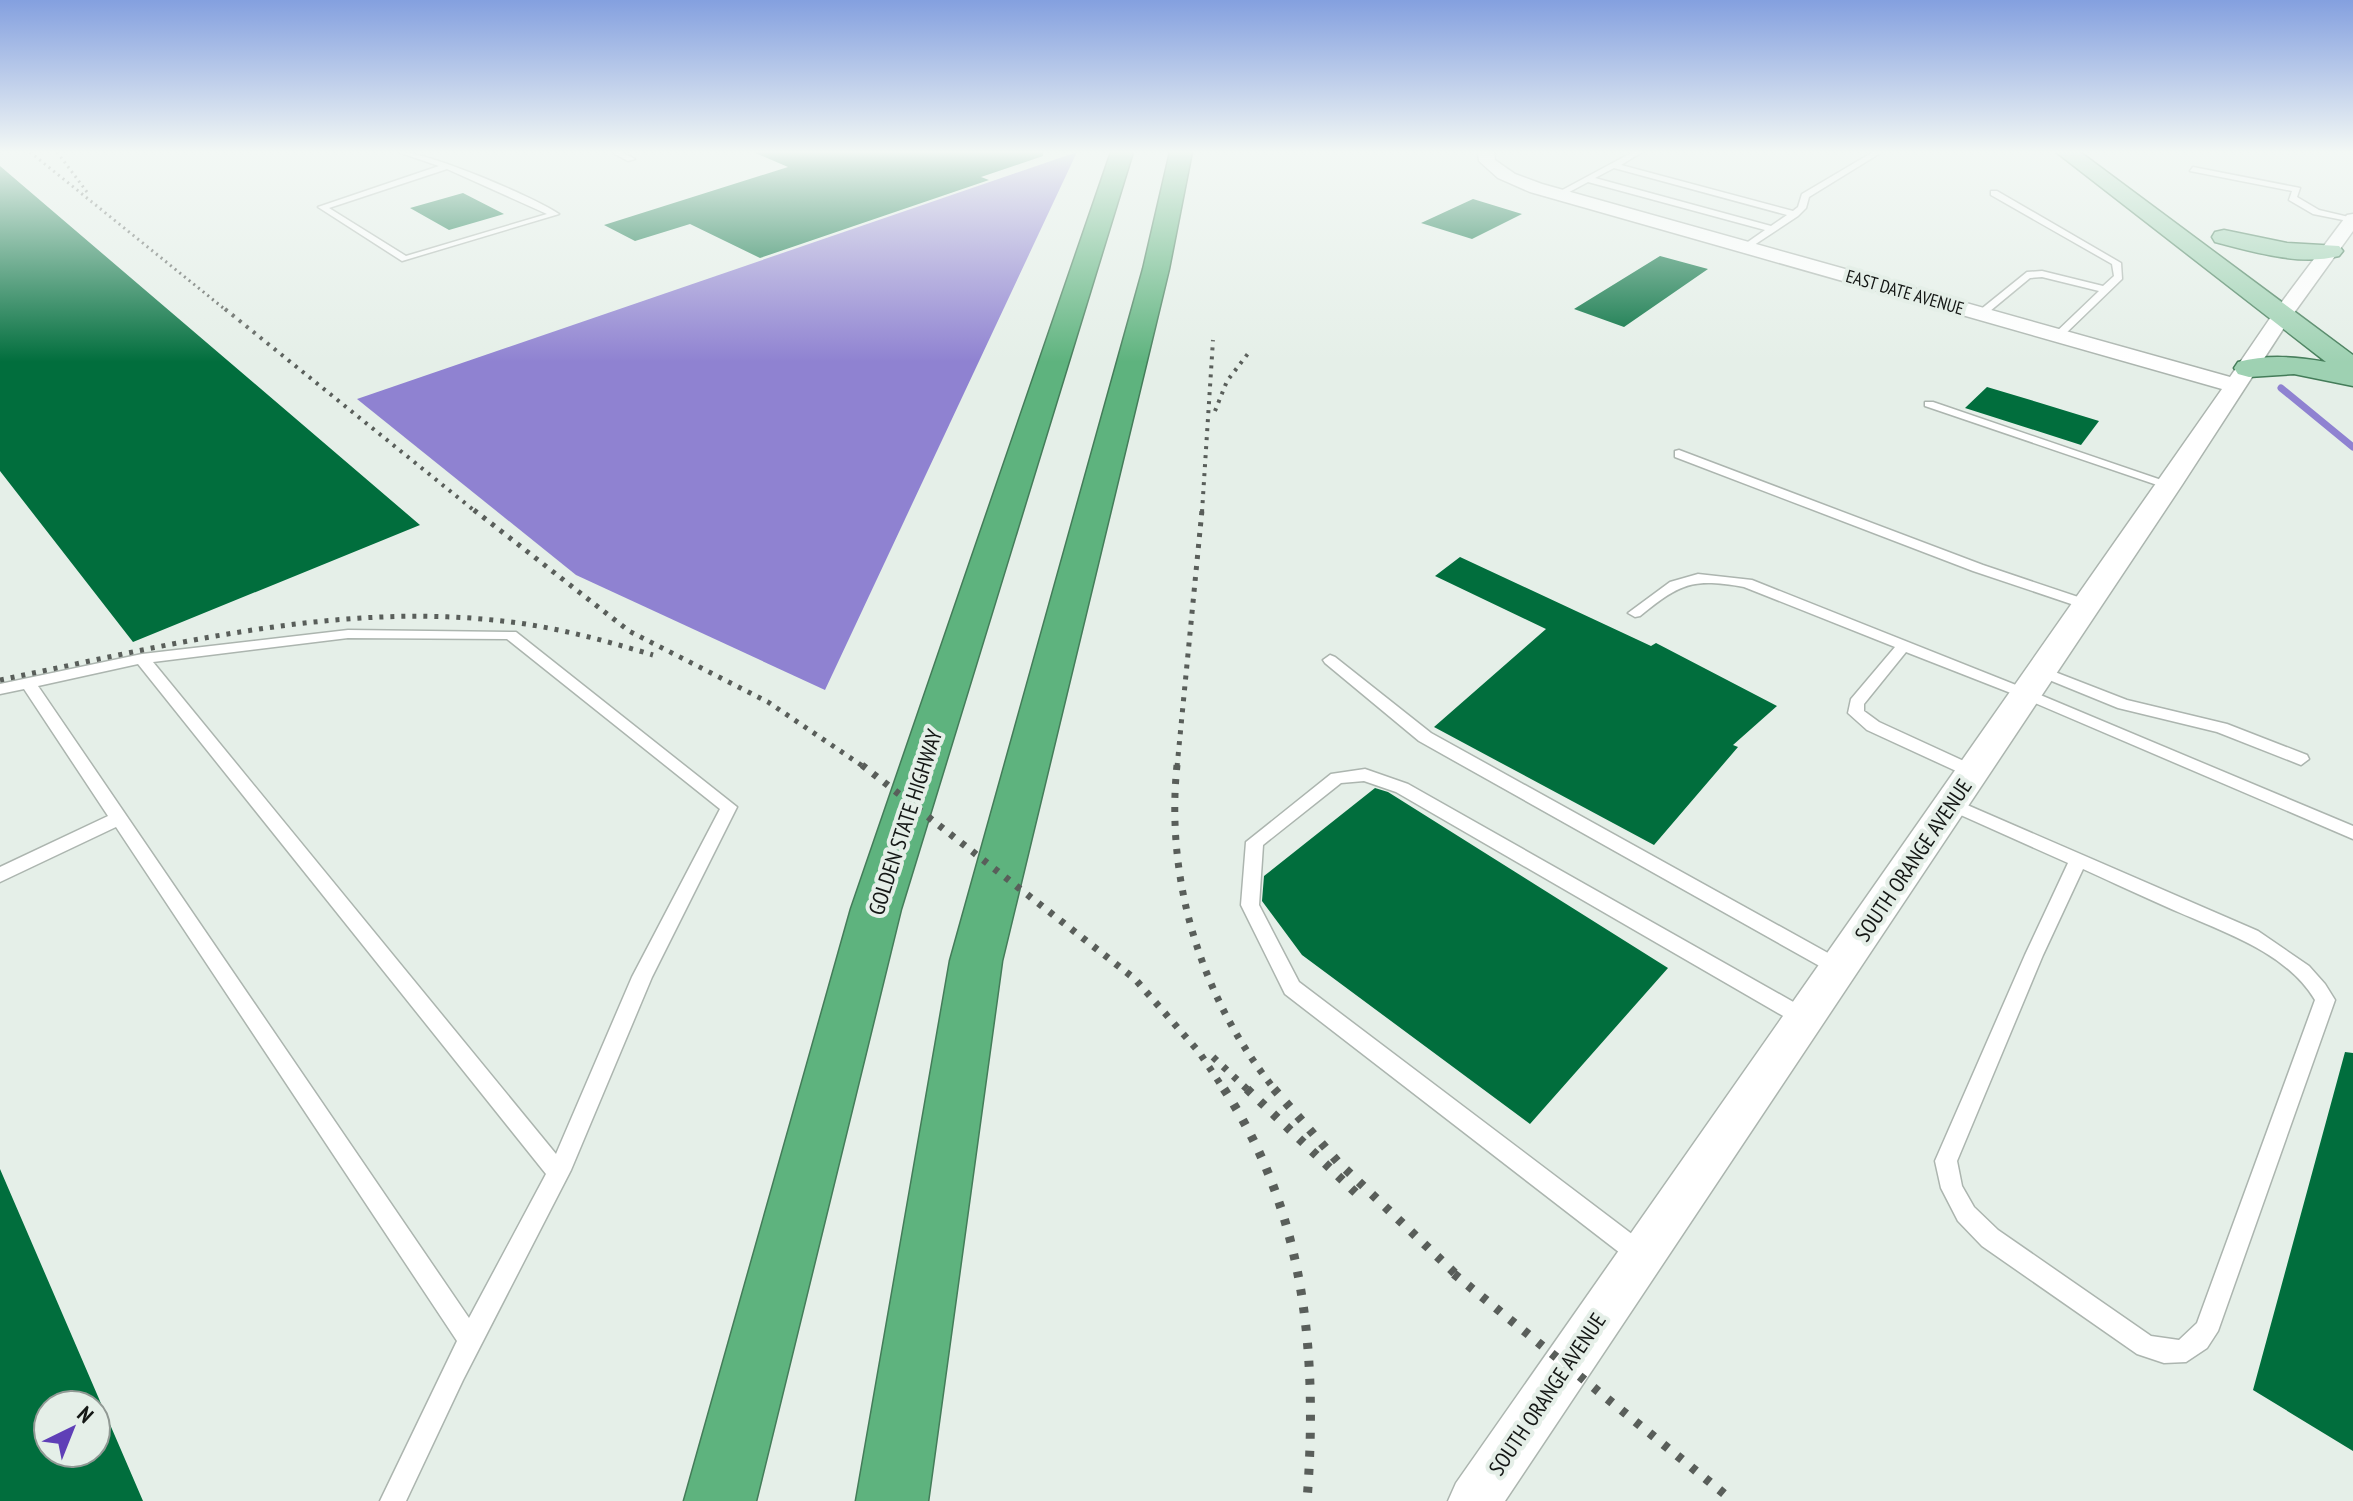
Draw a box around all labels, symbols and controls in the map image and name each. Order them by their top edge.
street label: EAST DATE AVENUE [1843,264,1967,320]
street label: GOLDEN STATE HIGHWAY [862,726,948,918]
street label: SOUTH ORANGE AVENUE [1848,773,1978,947]
street label: SOUTH ORANGE AVENUE [1482,1307,1612,1481]
north arrow [32,1389,112,1469]
text: N [72,1400,100,1429]

